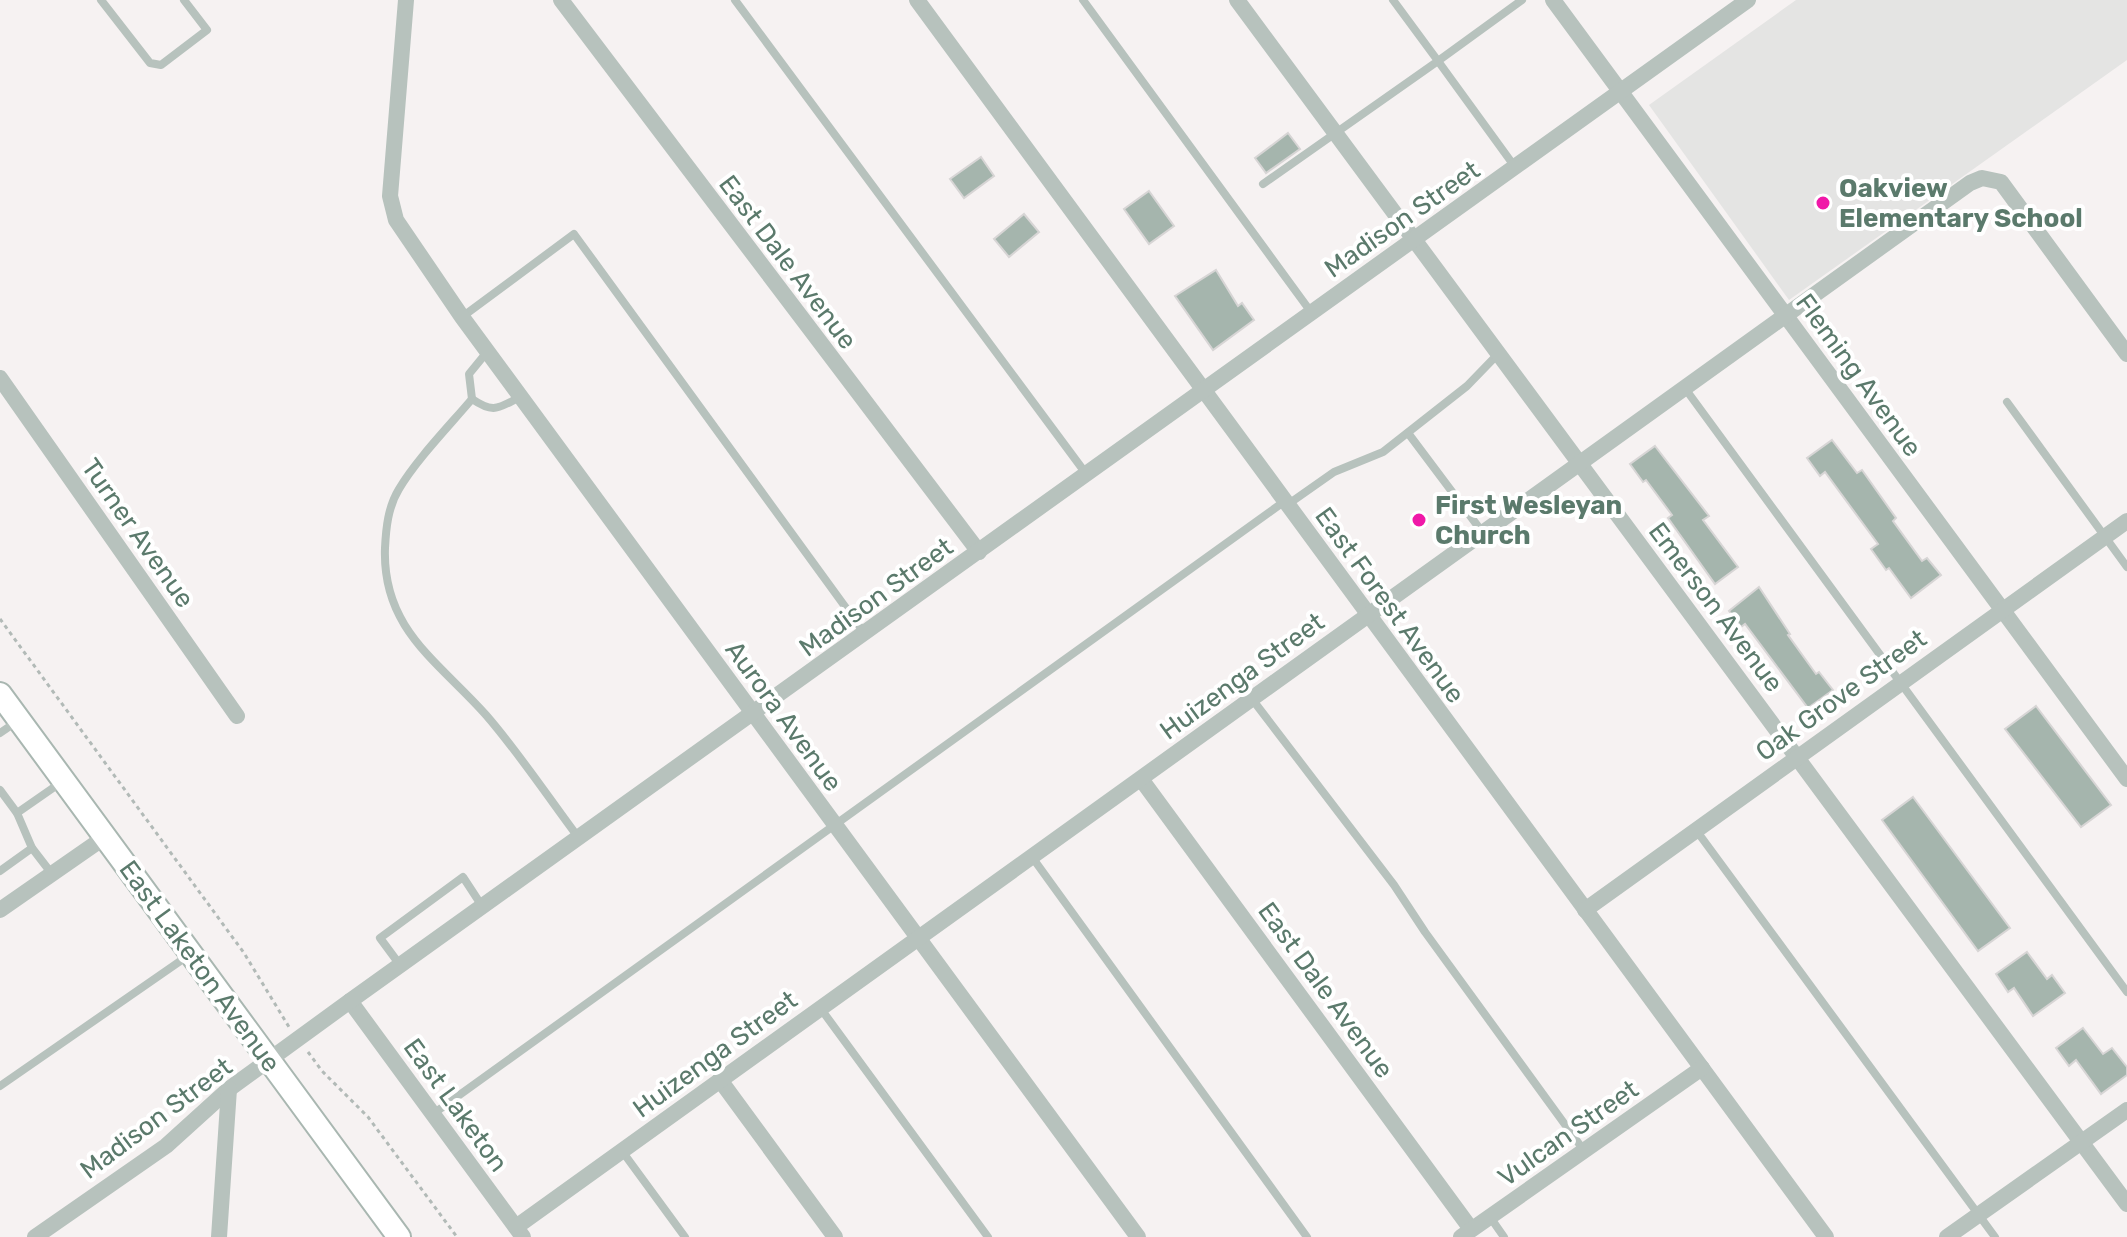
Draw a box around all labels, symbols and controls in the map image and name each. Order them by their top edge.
street label: Madison Street [1319,154,1486,284]
street label: East Dale Avenue [712,169,863,355]
place label: Oakview Elementary School [1839,173,2083,234]
marker: Oakview Elementary School [1814,194,1832,212]
street label: Fleming Avenue [1789,288,1928,463]
street label: Turner Avenue [75,453,200,614]
place label: First Wesleyan Church [1435,490,1622,551]
street label: East Forest Avenue [1308,502,1471,709]
marker: First Wesleyan Church [1410,511,1428,529]
street label: Emerson Avenue [1642,517,1789,698]
street label: Madison Street [793,531,959,664]
street label: Huizenga Street [1154,606,1330,746]
street label: Oak Grove Street [1750,623,1933,768]
street label: Aurora Avenue [719,635,849,797]
street label: East Laketon Avenue [112,855,287,1078]
street label: East Dale Avenue [1251,896,1400,1084]
street label: Huizenga Street [627,984,803,1124]
street label: East Laketon [397,1033,514,1178]
street label: Madison Street [74,1051,238,1186]
street label: Vulcan Street [1492,1074,1644,1193]

